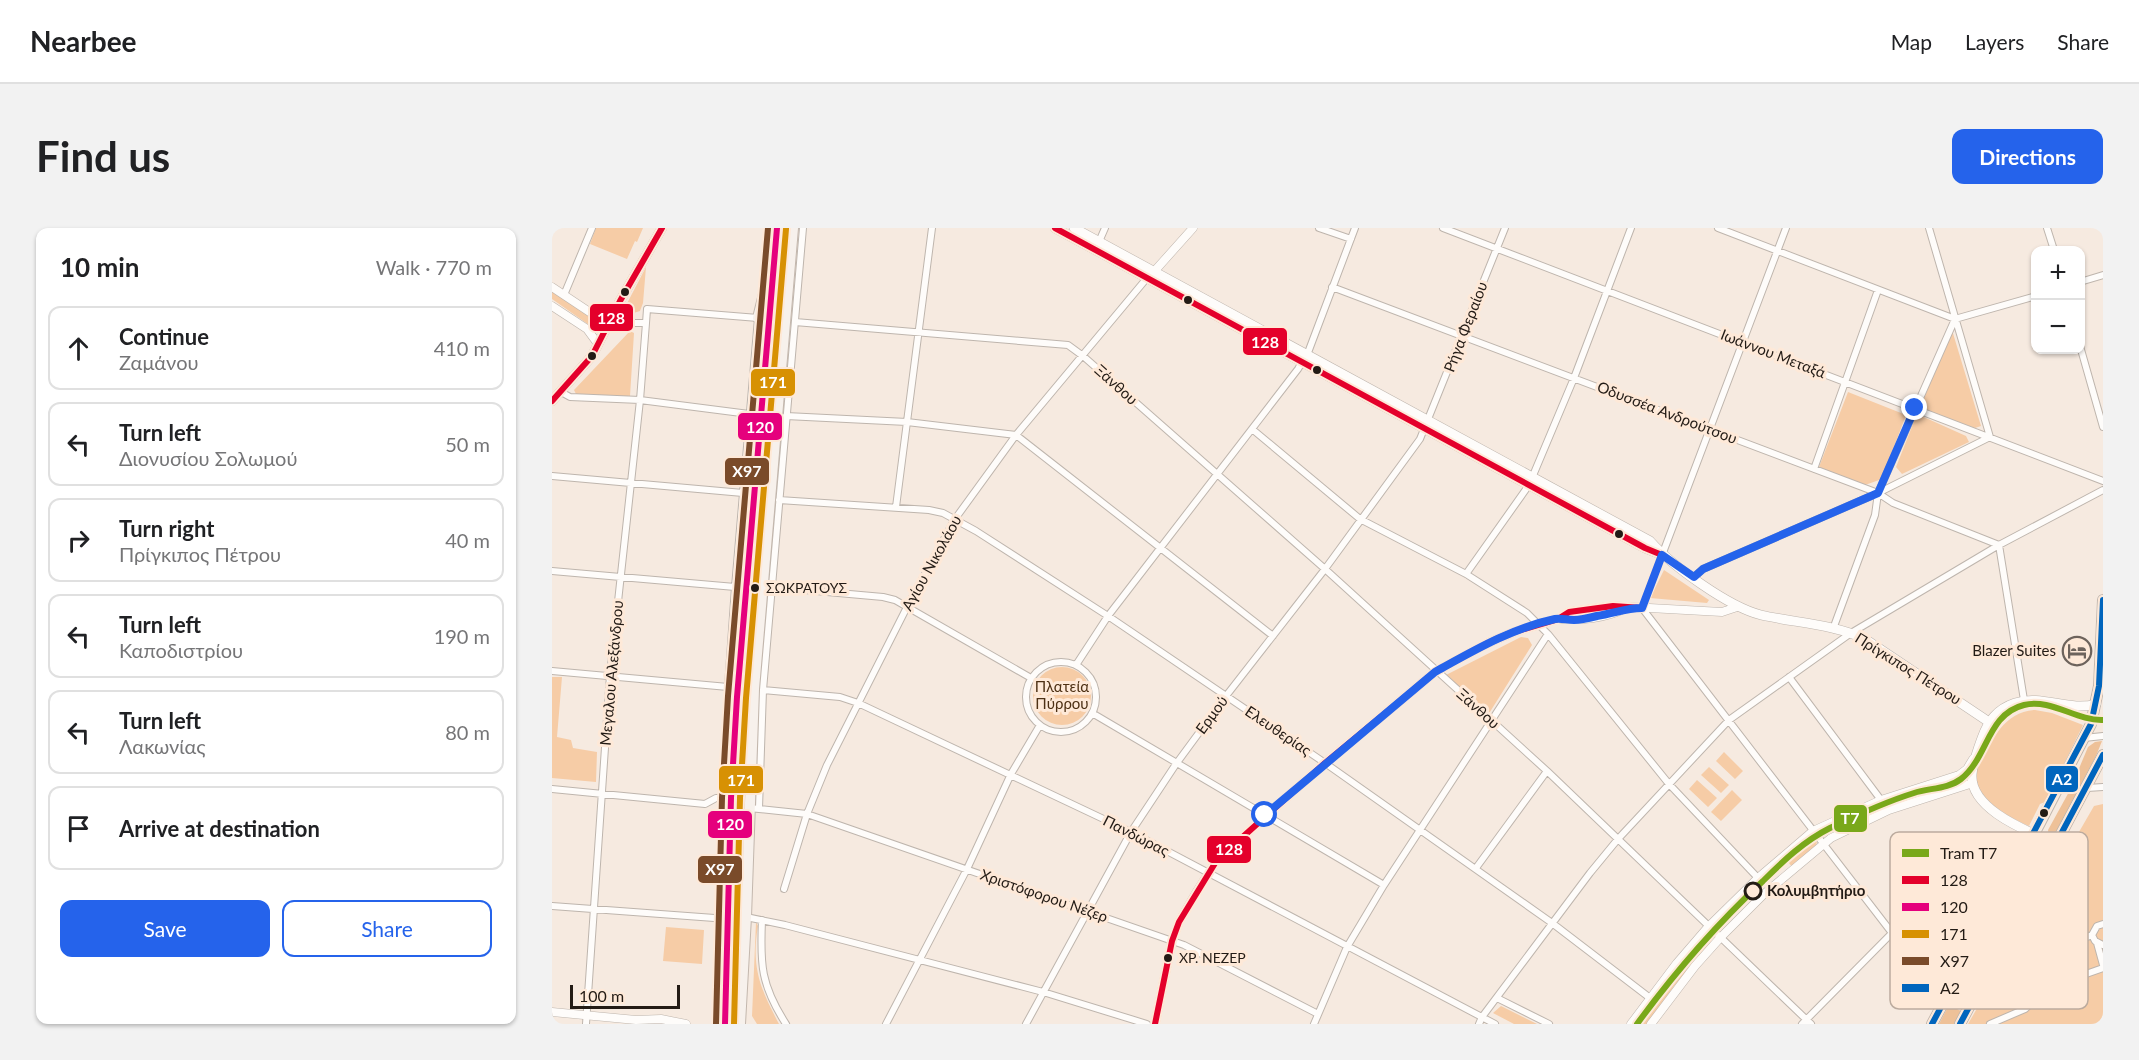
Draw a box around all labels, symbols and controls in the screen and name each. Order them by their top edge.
text: Nearbee [30,24,137,58]
text: Map [1891,29,1932,54]
text: Layers [1965,29,2024,54]
text: Share [2057,29,2109,54]
button: Directions [1952,129,2103,184]
text: Find us [36,131,170,181]
map controls [2031,246,2085,354]
button: + [2031,246,2085,300]
text: 10 min [60,251,140,283]
text: Walk · 770 m [376,255,492,279]
street label: Ρήγα Φεραίου [1440,279,1491,374]
unlabelled marker [619,286,631,298]
unlabelled marker [1182,294,1194,306]
button: − [2031,300,2085,354]
line badge: 128 [589,303,634,332]
text: 128 [597,308,625,327]
text: Continue [119,323,209,350]
street label: Ιωάννου Μεταξά [1718,325,1829,382]
line badge: 128 [1242,327,1288,356]
icon: ahead [62,332,95,365]
text: 128 [1251,332,1279,351]
text: 410 m [434,336,490,360]
text: Ζαμάνου [119,350,199,374]
unlabelled marker [586,350,598,362]
street label: Ξάνθου [1092,360,1142,408]
unlabelled marker [1311,364,1323,376]
line badge: 171 [750,368,796,397]
text: 171 [759,372,787,391]
street label: Οδυσσέα Ανδρούτσου [1595,377,1740,447]
route end [1901,394,1927,420]
line badge: 120 [737,412,783,441]
text: 120 [746,417,774,436]
text: Turn left [119,419,201,446]
icon: left [62,428,95,461]
text: 50 m [445,432,490,456]
text: Διονυσίου Σολωμού [119,446,298,470]
line badge: X97 [724,457,770,486]
text: X97 [732,461,762,480]
street label: Αγίου Νικολάου [897,512,965,613]
text: Turn right [119,515,214,542]
icon: right [62,524,95,557]
text: 40 m [445,528,490,552]
unlabelled marker [1613,528,1625,540]
text: Πρίγκιπος Πέτρου [119,542,281,566]
place label: ΣΩΚΡΑΤΟΥΣ [766,579,847,596]
marker: ΣΩΚΡΑΤΟΥΣ [749,582,761,594]
street label: Μεγαλου Αλεξάνδρου [596,599,627,746]
text: Turn left [119,611,201,638]
icon: left [62,620,95,653]
text: 190 m [434,624,490,648]
street label: Πρίγκιπος Πέτρου [1852,628,1965,708]
hotel icon: Blazer Suites [2061,635,2093,667]
text: Καποδιστρίου [119,638,243,662]
place label: Blazer Suites [1972,641,2056,659]
park label: Πλατεία Πύρρου [1035,677,1089,712]
street label: Ξάνθου [1454,684,1504,732]
street label: Ερμού [1191,692,1231,737]
street label: Ελευθερίας [1242,702,1315,759]
text: Turn left [119,707,201,734]
icon: left [62,716,95,749]
text: 80 m [445,720,490,744]
text: Λακωνίας [119,734,206,758]
line badge: 171 [718,765,764,794]
line badge: Α2 [2045,765,2079,793]
text: Α2 [2051,769,2072,788]
text: 171 [727,770,755,789]
route start [1251,801,1277,827]
line badge: Τ7 [1833,804,1868,833]
unlabelled marker [2038,807,2050,819]
text: Τ7 [1841,808,1859,827]
line badge: 120 [707,810,753,839]
street label: Πανδώρας [1101,811,1172,859]
icon: arrive [62,812,95,845]
text: 120 [716,814,744,833]
text: Arrive at destination [119,815,320,842]
legend [1890,832,2088,1009]
line badge: 128 [1206,835,1252,864]
text: 128 [1215,839,1243,858]
text: Tram Τ7 [1940,843,1997,862]
line badge: X97 [697,855,743,884]
text: X97 [705,859,735,878]
street label: Χριστόφορου Νέζερ [978,865,1110,925]
text: 128 [1940,870,1968,889]
place label: Κολυμβητήριο [1767,881,1866,899]
marker: Κολυμβητήριο [1744,882,1762,900]
text: 120 [1940,897,1968,916]
button: Save [60,900,270,957]
button: Share [282,900,492,957]
text: 171 [1940,924,1968,943]
place label: ΧΡ. ΝΕΖΕΡ [1179,949,1246,966]
text: X97 [1940,951,1969,970]
marker: ΧΡ. ΝΕΖΕΡ [1162,952,1174,964]
text: Α2 [1940,978,1960,997]
scale bar [570,982,680,1010]
text: 100 m [579,986,624,1005]

